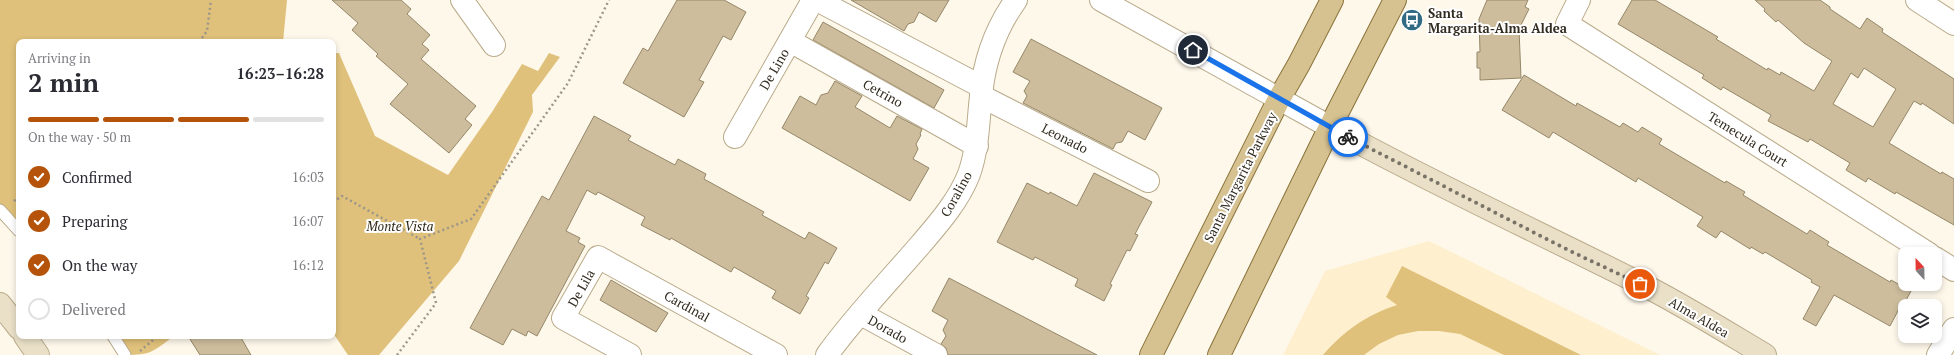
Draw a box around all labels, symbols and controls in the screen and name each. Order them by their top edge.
place label: Santa Margarita-Alma Aldea [1428,4,1568,37]
bus stop icon: Santa Margarita-Alma Aldea [1399,7,1425,33]
pin [1176,33,1210,67]
icon: home [1182,39,1204,61]
street label: De Lino [755,45,793,93]
text: Arriving in [28,49,91,67]
text: 16:23–16:28 [237,63,324,83]
text: 2 min [28,65,99,99]
street label: Cetrino [860,75,906,111]
street label: Temecula Court [1705,107,1792,171]
street label: Santa Margarita Parkway [1199,108,1281,245]
courier [1328,117,1368,157]
street label: Leonado [1039,119,1091,157]
icon: bike [1337,126,1359,148]
text: On the way · 50 m [28,128,131,146]
icon: check [28,166,50,188]
text: Confirmed [62,167,132,187]
text: 16:03 [292,168,324,186]
street label: Coralino [936,168,976,220]
icon: check [28,210,50,232]
text: Preparing [62,211,127,231]
text: 16:07 [292,212,324,230]
park label: Monte Vista [365,217,434,235]
north arrow [1898,247,1942,291]
map controls [1898,247,1942,343]
icon: check [28,254,50,276]
text: On the way [62,255,137,275]
text: 16:12 [292,256,324,274]
street label: De Lila [563,266,599,310]
pin [1623,267,1657,301]
icon: bag [1629,273,1651,295]
street label: Cardinal [661,286,713,326]
street label: Alma Aldea [1666,293,1733,342]
text: Delivered [62,299,126,319]
button: layers [1898,299,1942,343]
street label: Dorado [865,311,911,347]

